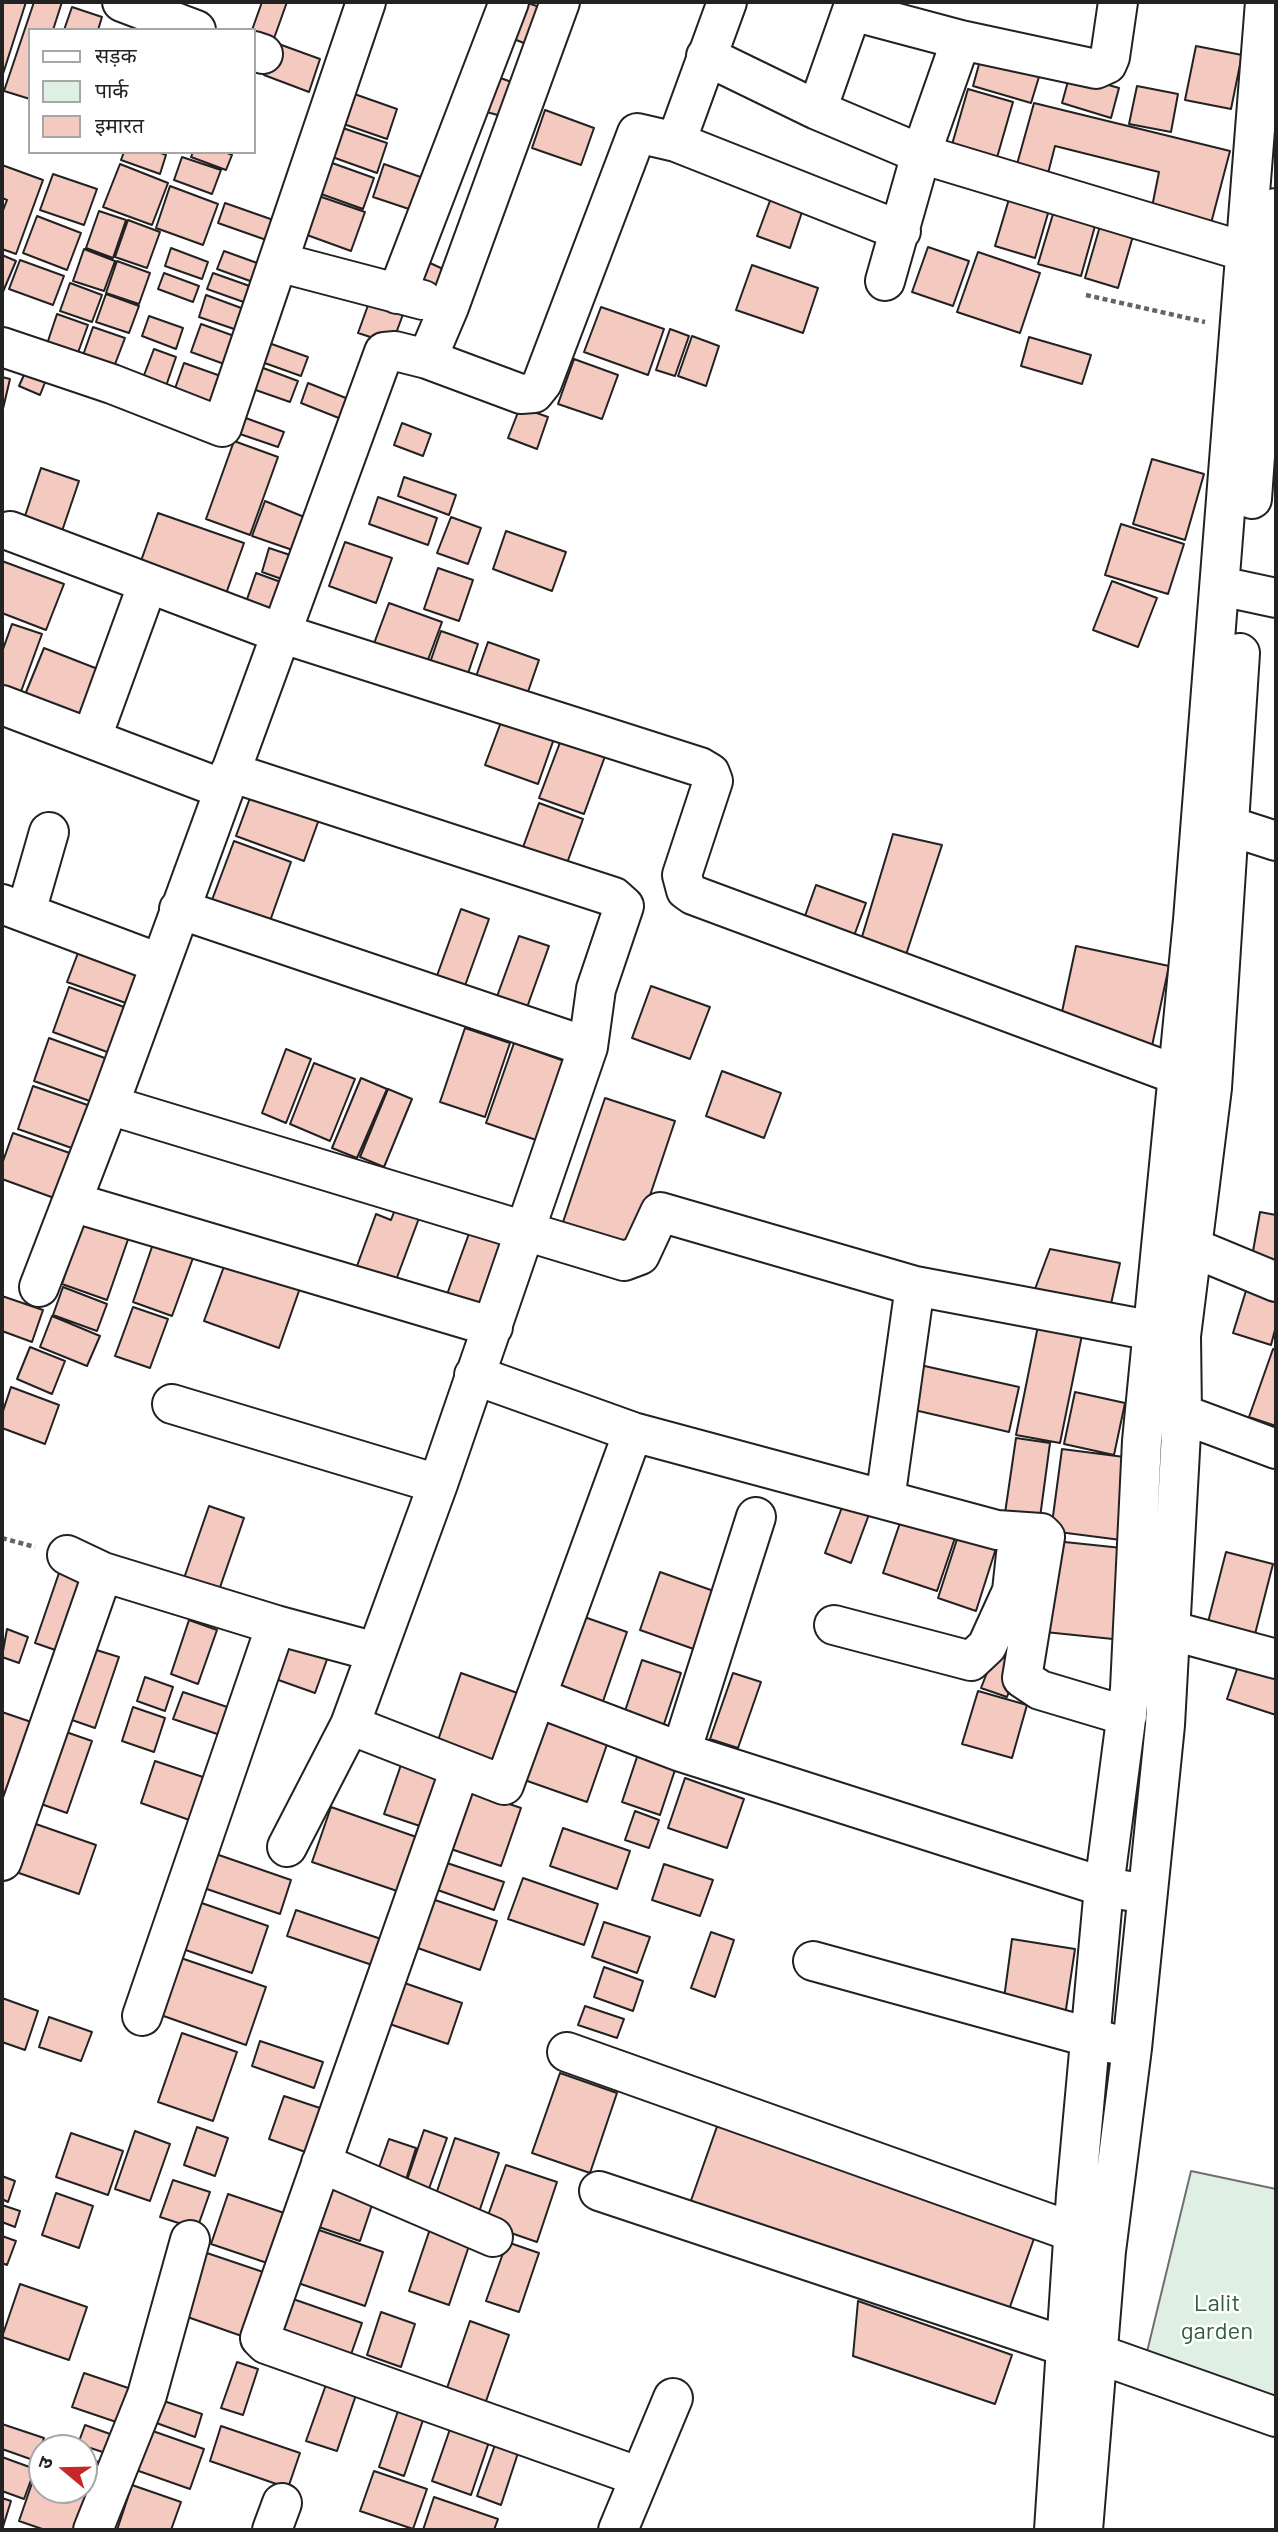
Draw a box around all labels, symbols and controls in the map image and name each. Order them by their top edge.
legend [28,28,256,154]
text: सड़क [95,42,137,67]
text: पार्क [95,77,129,102]
text: इमारत [95,112,144,137]
park label: Lalit garden [1181,2289,1253,2345]
north arrow [28,2434,98,2504]
text: उ [32,2454,57,2472]

